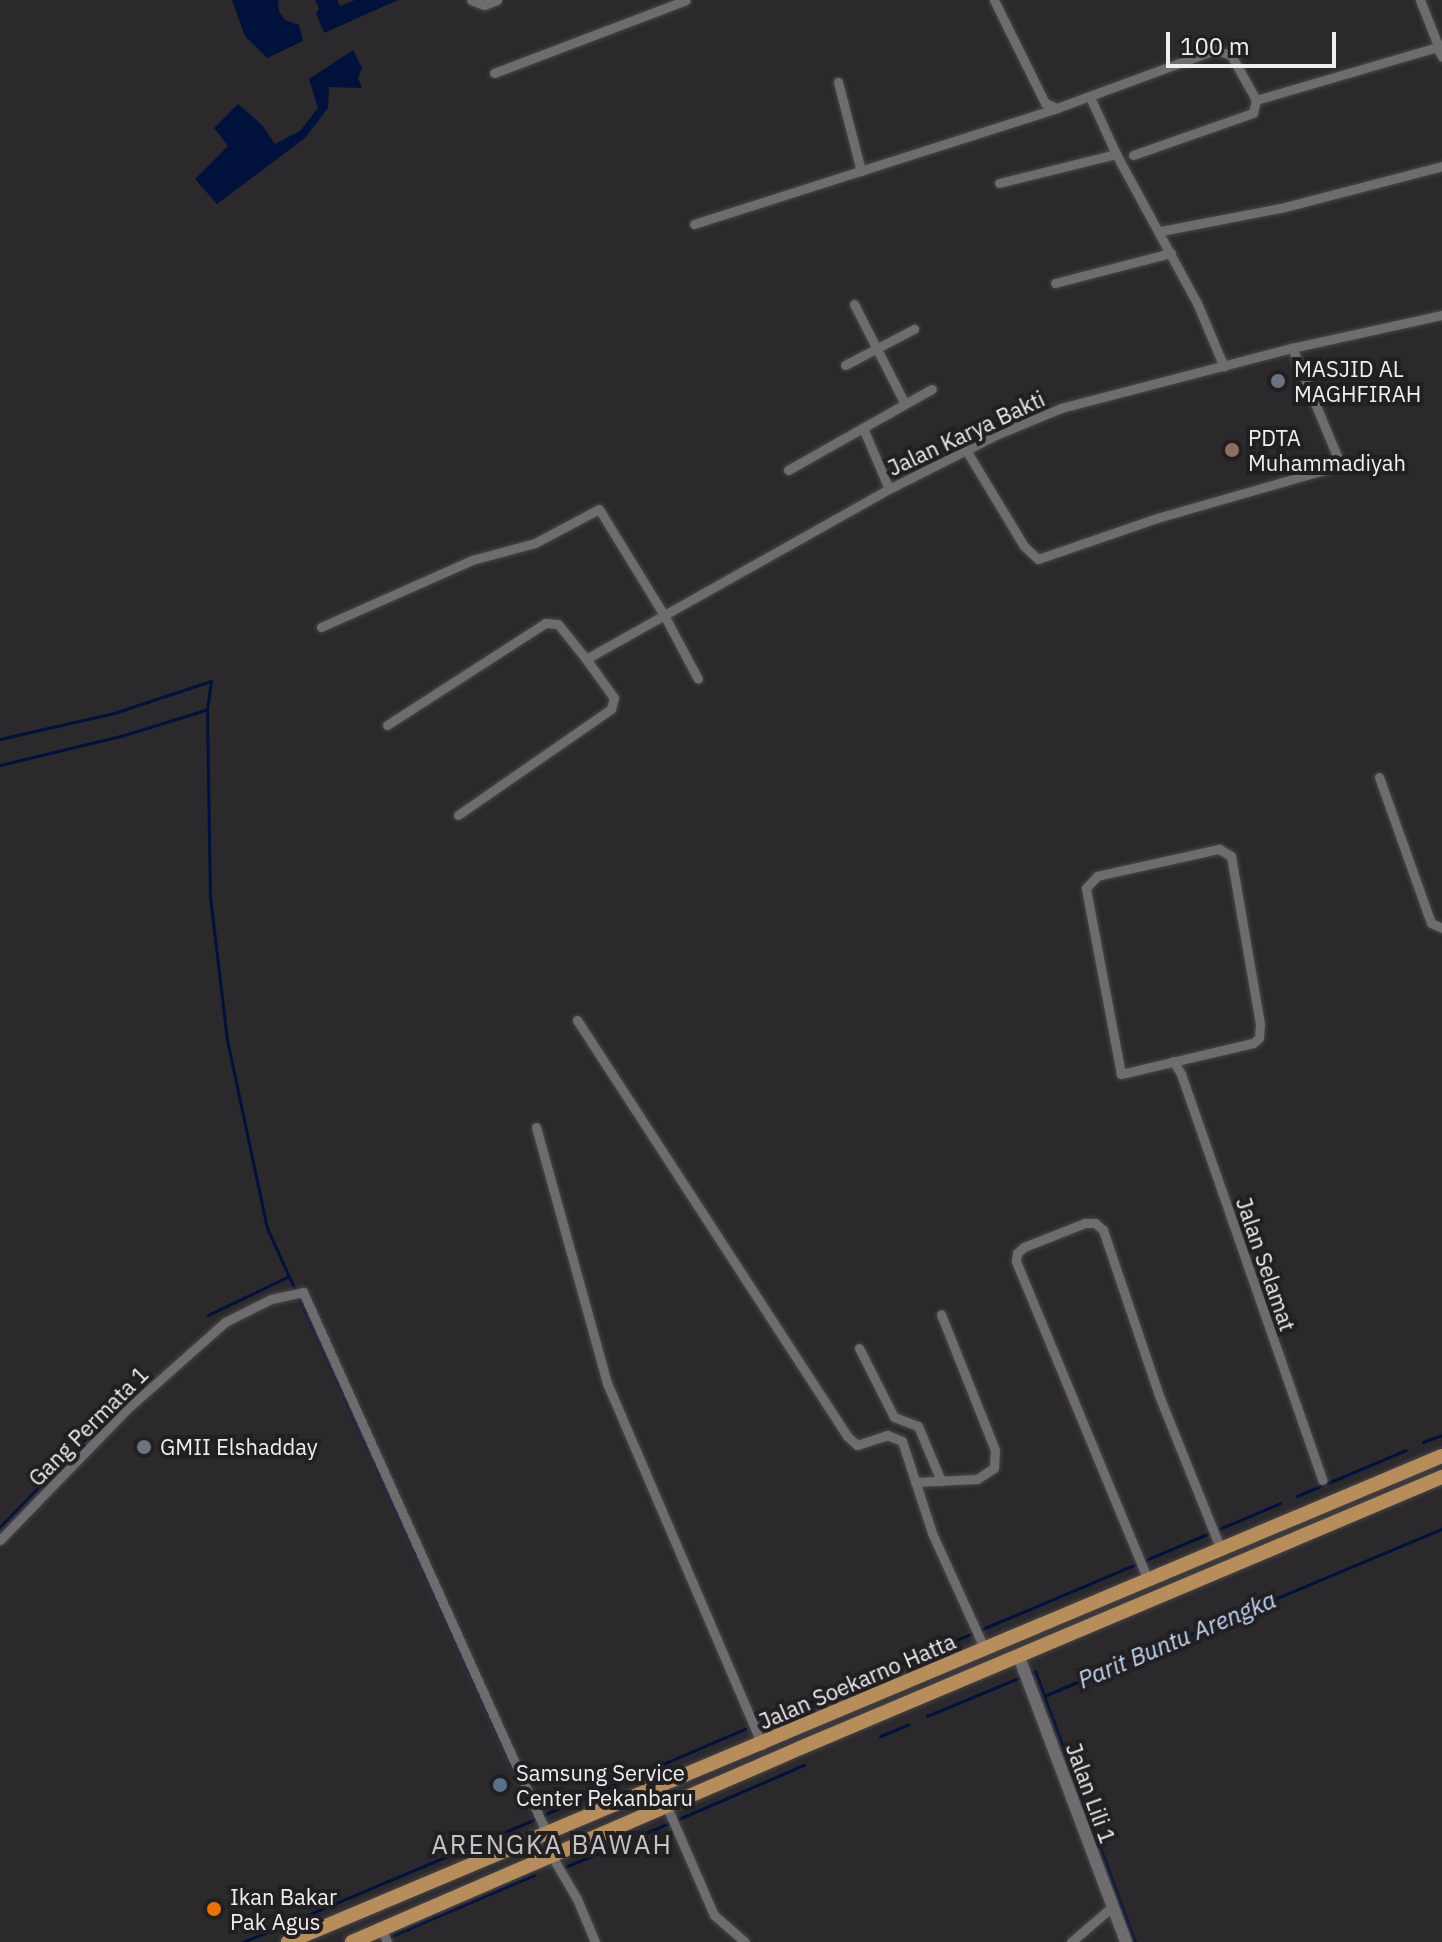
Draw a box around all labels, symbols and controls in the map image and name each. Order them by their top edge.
scale bar [1170,16,1340,66]
text: 100 m [1180,30,1250,62]
place label: MASJID AL MAGHFIRAH [1294,355,1421,406]
marker: MASJID AL MAGHFIRAH [1269,372,1287,390]
street label: Jalan Karya Bakti [883,385,1049,481]
place label: PDTA Muhammadiyah [1248,424,1406,476]
marker: PDTA Muhammadiyah [1223,441,1241,459]
street label: Jalan Selamat [1231,1194,1301,1334]
street label: Gang Permata 1 [23,1361,153,1491]
place label: GMII Elshadday [160,1434,318,1460]
marker: GMII Elshadday [135,1438,153,1456]
water label: Parit Buntu Arengka [1074,1585,1280,1695]
street label: Jalan Soekarno Hatta [755,1628,959,1734]
street label: Jalan Lili 1 [1061,1739,1121,1847]
place label: Samsung Service Center Pekanbaru [516,1759,693,1810]
marker: Samsung Service Center Pekanbaru [491,1776,509,1794]
district label: ARENGKA BAWAH [431,1829,673,1861]
place label: Ikan Bakar Pak Agus [230,1883,337,1934]
marker: Ikan Bakar Pak Agus [205,1900,223,1918]

